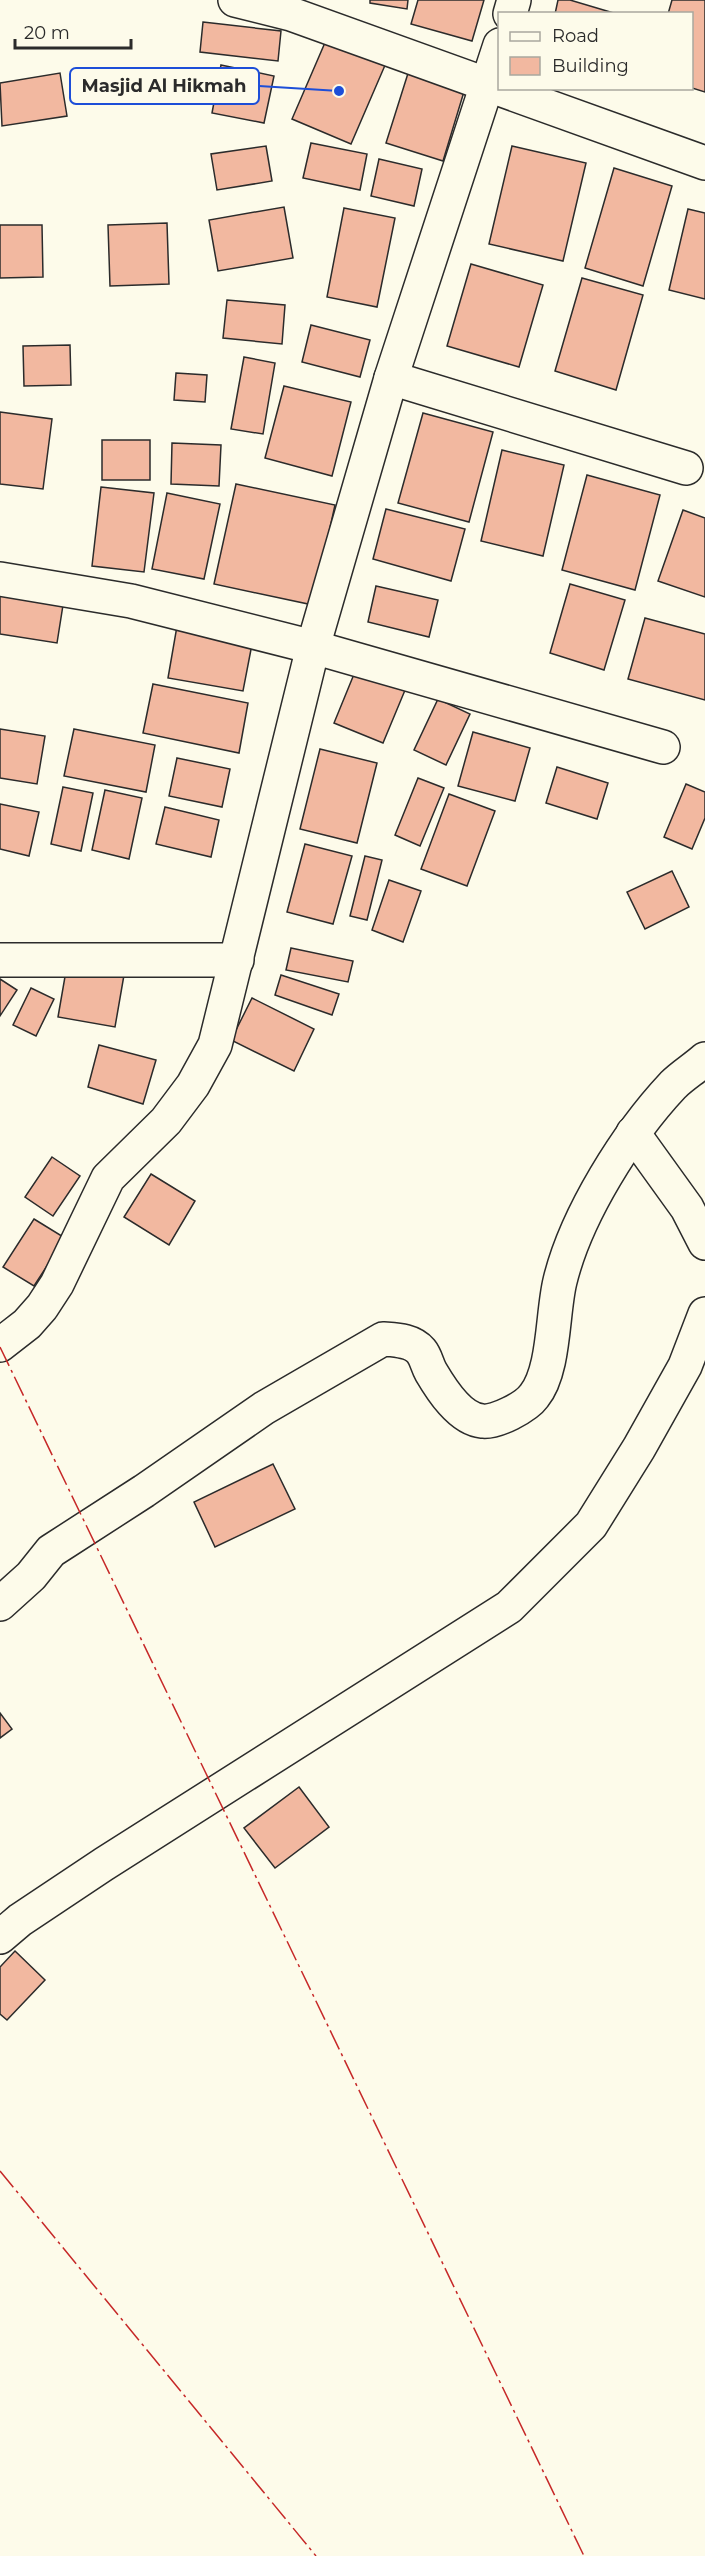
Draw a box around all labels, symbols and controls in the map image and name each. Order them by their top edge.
scale bar [15,12,130,50]
legend [498,12,693,90]
text: 20 m [24,22,70,44]
text: Road [552,25,599,47]
text: Building [552,55,629,77]
callout: Masjid Al Hikmah [70,68,259,104]
text: Masjid Al Hikmah [82,75,246,97]

